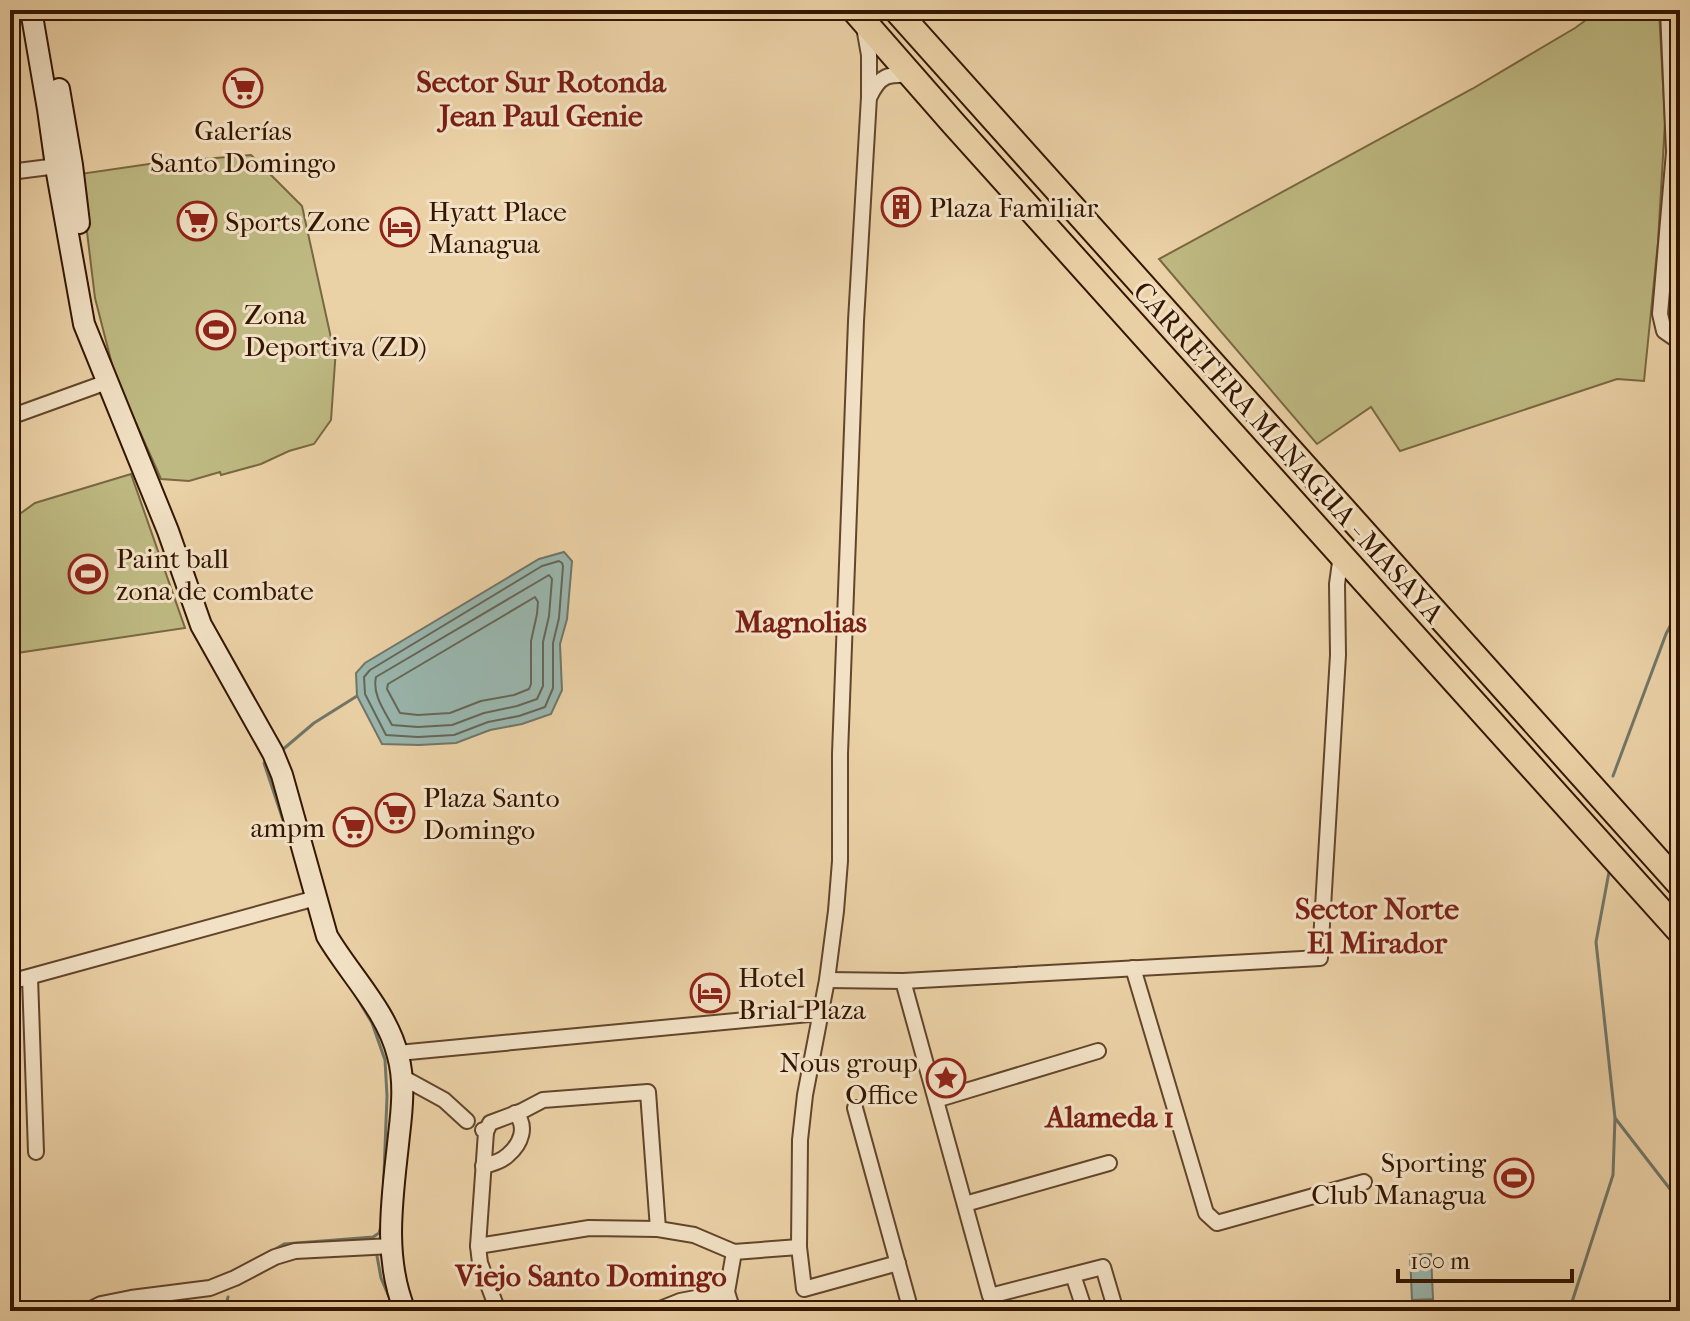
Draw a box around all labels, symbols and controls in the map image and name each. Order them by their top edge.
district label: Sector Sur Rotonda Jean Paul Genie [416,65,667,134]
supermarket icon: Galerías Santo Domingo [222,67,264,109]
place label: Galerías Santo Domingo [150,114,336,179]
building icon: Plaza Familiar [880,186,922,228]
place label: Plaza Familiar [929,191,1098,224]
place label: Hyatt Place Managua [428,195,567,260]
supermarket icon: Sports Zone [176,200,218,242]
place label: Sports Zone [225,205,370,238]
hotel icon: Hyatt Place Managua [379,206,421,248]
street label: CARRETERA MANAGUA - MASAYA [1126,275,1451,631]
place label: Zona Deportiva (ZD) [244,298,427,363]
sports icon: Zona Deportiva (ZD) [195,309,237,351]
place label: Paint ball zona de combate [116,542,314,607]
sports icon: Paint ball zona de combate [67,553,109,595]
district label: Magnolias [735,605,867,640]
place label: Plaza Santo Domingo [423,781,560,846]
supermarket icon: Plaza Santo Domingo [374,792,416,834]
supermarket icon: ampm [332,806,374,848]
place label: ampm [250,811,326,844]
district label: Sector Norte El Mirador [1295,892,1459,961]
place label: Hotel Brial Plaza [738,961,867,1026]
hotel icon: Hotel Brial Plaza [689,972,731,1014]
place label: Nous group Office [779,1046,918,1111]
place icon: Nous group Office [925,1057,967,1099]
district label: Alameda 1 [1044,1100,1174,1135]
place label: Sporting Club Managua [1311,1146,1487,1211]
sports icon: Sporting Club Managua [1493,1157,1535,1199]
scale bar [1398,1233,1572,1283]
text: 100 m [1410,1247,1470,1275]
district label: Viejo Santo Domingo [454,1259,727,1294]

